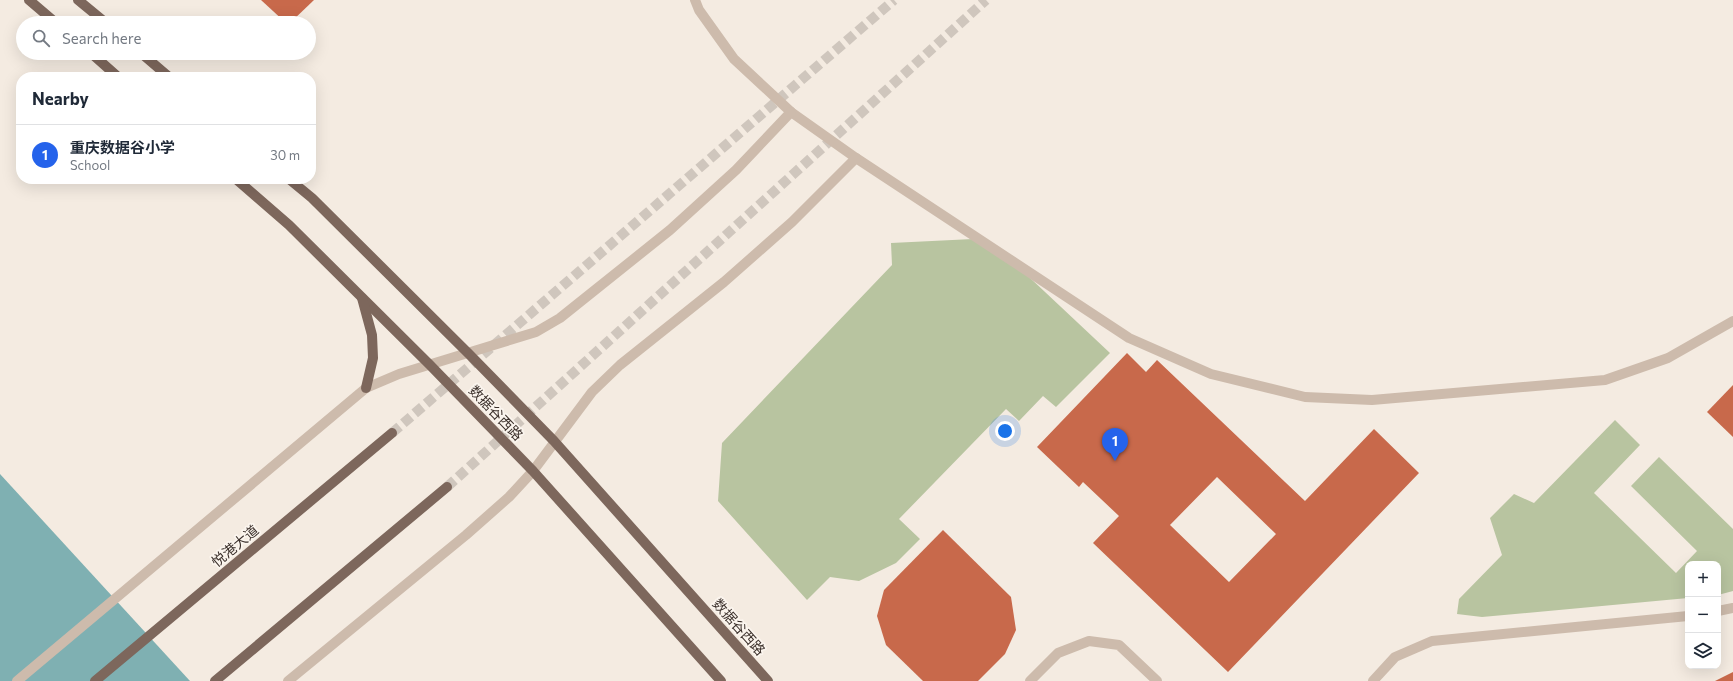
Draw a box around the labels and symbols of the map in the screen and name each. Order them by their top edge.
street label: 数据谷西路 [466,382,527,444]
your location [995,421,1015,441]
pin: 1 [1102,428,1128,461]
street label: 悦港大道 [208,521,262,570]
street label: 数据谷西路 [710,595,769,658]

